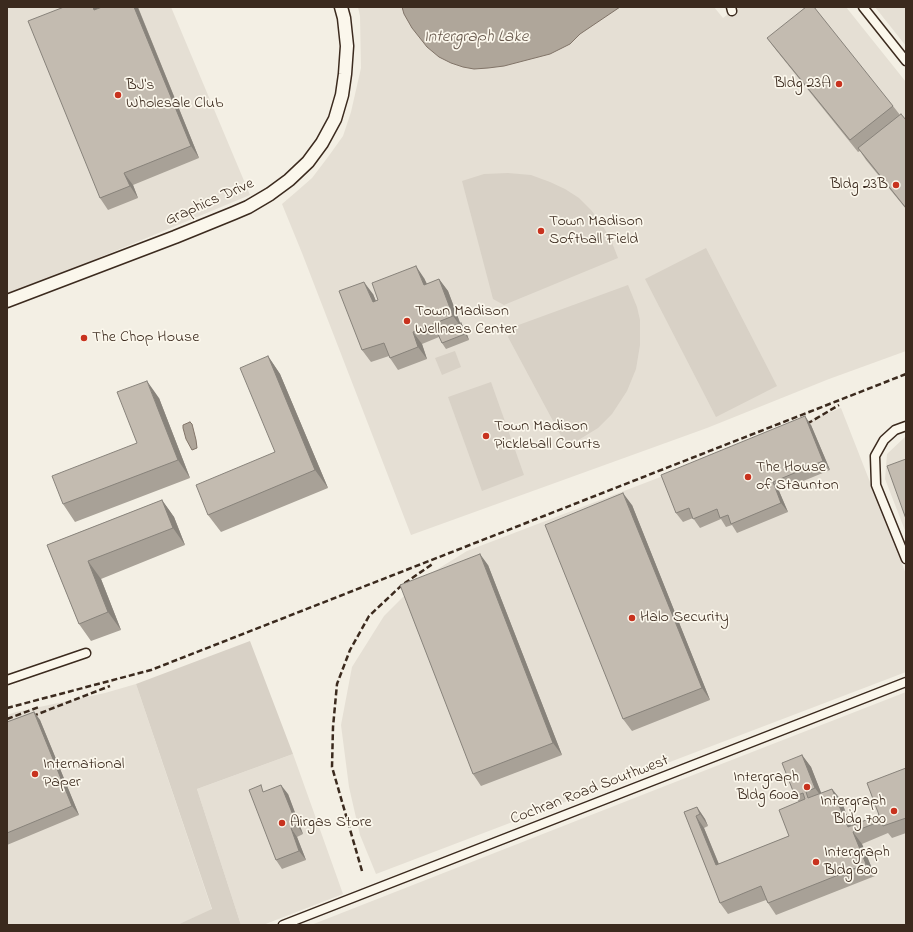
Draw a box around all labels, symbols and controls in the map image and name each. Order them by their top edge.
water label: Intergraph Lake [424,28,528,48]
place label: Bldg 23A [774,74,831,94]
place label: BJ's Wholesale Club [126,76,223,114]
marker: Bldg 23A [834,79,844,89]
marker: BJ's Wholesale Club [113,90,123,100]
street label: Graphics Drive [163,175,257,231]
place label: Bldg 23B [830,175,888,195]
marker: Bldg 23B [891,180,901,190]
place label: Town Madison Softball Field [549,212,643,250]
marker: Town Madison Softball Field [536,226,546,236]
place label: Town Madison Wellness Center [415,302,517,340]
marker: Town Madison Wellness Center [402,316,412,326]
place label: The Chop House [92,328,199,348]
marker: The Chop House [79,333,89,343]
place label: Town Madison Pickleball Courts [494,417,600,455]
marker: Town Madison Pickleball Courts [481,431,491,441]
place label: The House of Staunton [756,458,839,496]
marker: The House of Staunton [743,472,753,482]
place label: Halo Security [640,608,729,628]
marker: Halo Security [627,613,637,623]
street label: Cochran Road Southwest [508,752,672,830]
place label: International Paper [43,755,124,793]
place label: Intergraph Bldg 600a [733,768,799,806]
marker: International Paper [30,769,40,779]
marker: Intergraph Bldg 600a [802,782,812,792]
place label: Intergraph Bldg 700 [820,792,886,830]
marker: Intergraph Bldg 700 [889,806,899,816]
place label: Airgas Store [290,813,372,833]
marker: Airgas Store [277,818,287,828]
place label: Intergraph Bldg 600 [824,843,890,881]
marker: Intergraph Bldg 600 [811,857,821,867]

